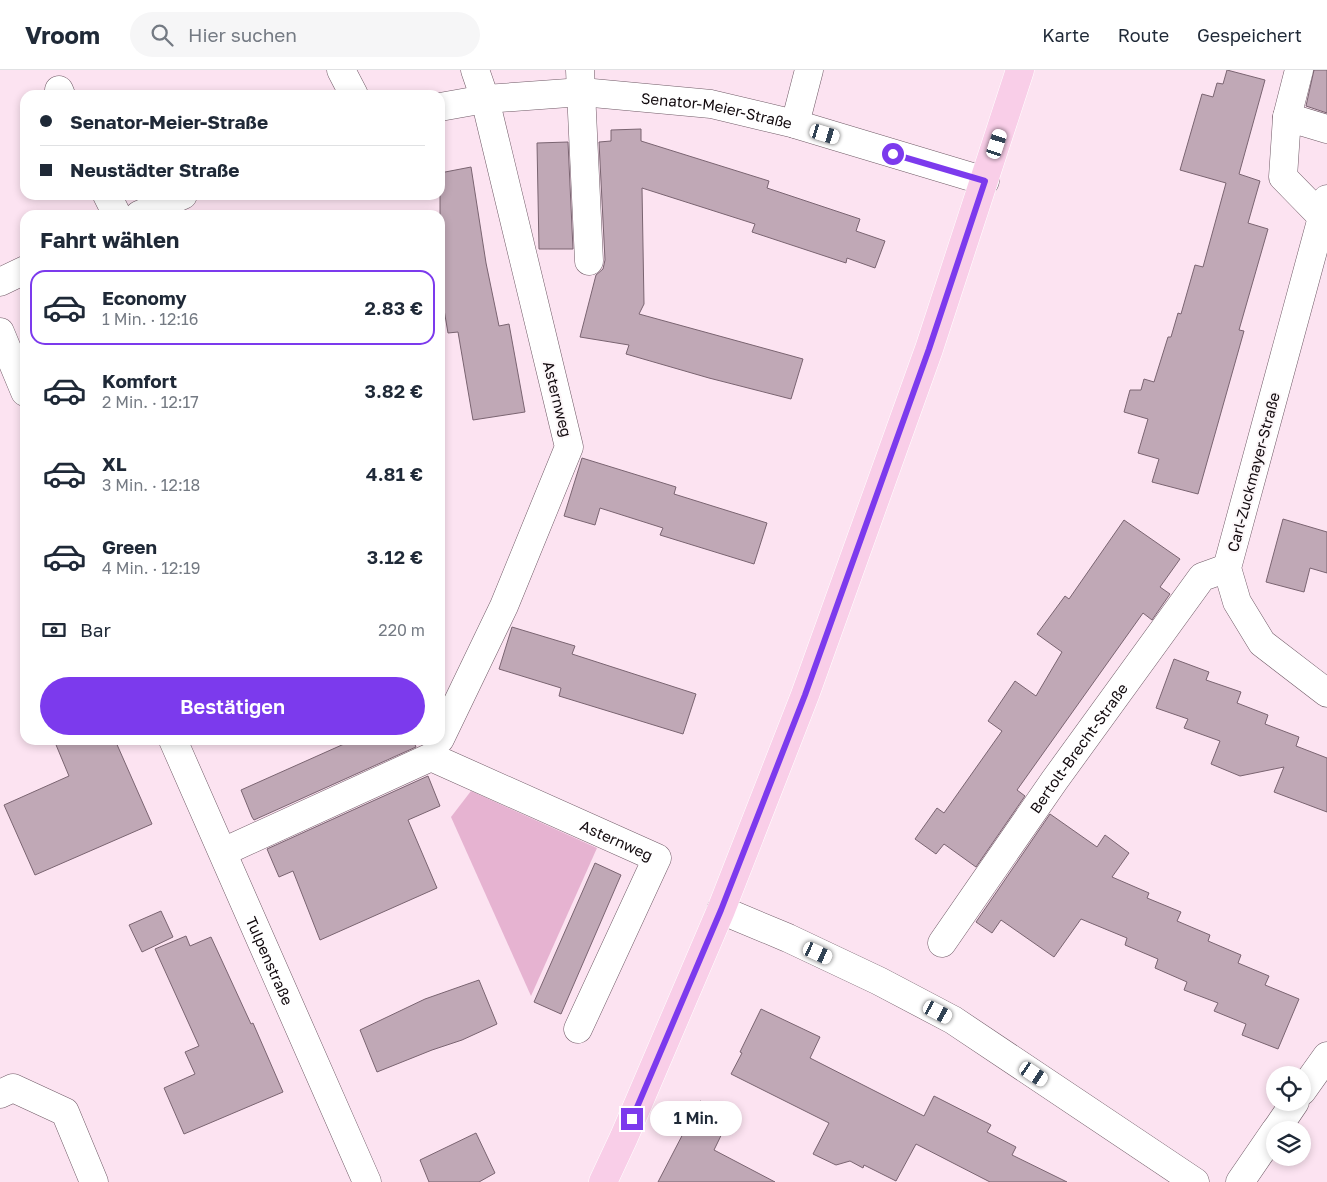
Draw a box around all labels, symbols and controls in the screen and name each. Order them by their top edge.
search box [130,12,480,57]
text: Vroom [25,20,100,49]
icon: search [148,21,176,49]
text: Hier suchen [188,23,297,46]
text: Karte [1042,24,1090,46]
text: Route [1118,24,1169,46]
text: Gespeichert [1197,24,1302,46]
street label: Senator-Meier-Straße [640,89,794,132]
text: Senator-Meier-Straße [70,110,268,133]
car [808,122,841,146]
car [985,127,1008,161]
route start [882,143,904,165]
text: Neustädter Straße [70,158,240,181]
text: Fahrt wählen [40,226,179,253]
icon: car [42,285,87,330]
text: Economy [102,286,187,309]
text: 2.83 € [364,296,423,319]
text: 1 Min. · 12:16 [102,309,199,329]
street label: Asternweg [540,359,576,439]
icon: car [42,368,87,413]
text: Komfort [102,369,177,392]
text: 3.82 € [364,379,423,402]
street label: Carl-Zuckmayer-Straße [1223,390,1283,554]
text: 2 Min. · 12:17 [102,392,199,412]
icon: car [42,451,87,496]
text: XL [102,452,127,475]
text: 4.81 € [366,462,423,485]
text: 3 Min. · 12:18 [102,475,200,495]
icon: car [42,534,87,579]
text: Green [102,535,157,558]
text: 3.12 € [367,545,423,568]
text: 4 Min. · 12:19 [102,558,201,578]
icon: cash [40,616,68,644]
text: Bar [80,618,111,641]
text: 220 m [378,620,425,640]
button: Bestätigen [40,677,425,735]
street label: Bertolt-Brecht-Straße [1026,679,1131,816]
street label: Asternweg [578,816,656,864]
street label: Tulpenstraße [243,914,297,1008]
car [801,940,834,966]
car [921,998,954,1026]
car [1017,1059,1050,1089]
map controls [1266,1066,1311,1166]
button: locate [1266,1066,1311,1111]
callout: 1 Min. [650,1102,742,1136]
route end [621,1108,643,1130]
text: 1 Min. [673,1108,719,1128]
button: layers [1266,1121,1311,1166]

